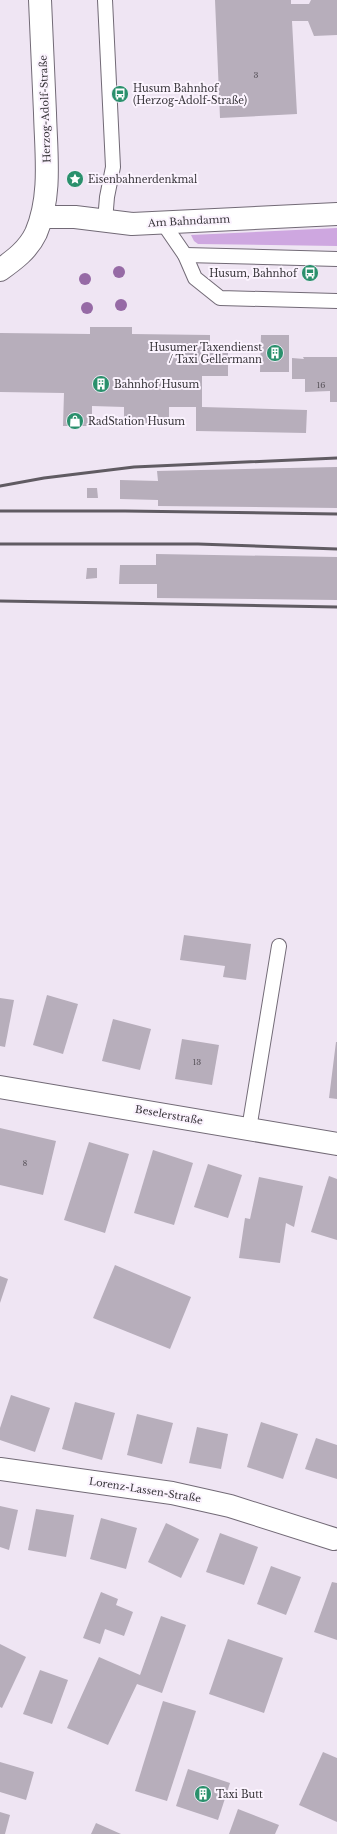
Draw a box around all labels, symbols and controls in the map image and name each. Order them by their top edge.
street label: Herzog-Adolf-Straße [37,55,53,163]
house number: 3 [254,70,259,80]
place label: Husum Bahnhof (Herzog-Adolf-Straße) [133,82,247,107]
bus stop icon: Husum Bahnhof (Herzog-Adolf-Straße) [110,84,130,104]
place icon: Eisenbahnerdenkmal [65,169,85,189]
place label: Eisenbahnerdenkmal [88,173,197,186]
street label: Am Bahndamm [147,212,231,230]
bus stop icon: Husum, Bahnhof [300,263,320,283]
place label: Husum, Bahnhof [209,267,299,280]
place label: Husumer Taxendienst / Taxi Gellermann [149,341,262,366]
building icon: Husumer Taxendienst / Taxi Gellermann [265,343,285,363]
building icon: Bahnhof Husum [91,374,111,394]
place label: Bahnhof Husum [114,378,199,391]
house number: 16 [317,380,325,390]
shop icon: RadStation Husum [65,411,85,431]
place label: RadStation Husum [88,415,185,428]
house number: 13 [193,1057,201,1067]
street label: Beselerstraße [134,1103,204,1127]
house number: 8 [23,1158,28,1168]
street label: Lorenz-Lassen-Straße [88,1475,202,1505]
building icon: Taxi Butt [193,1784,213,1804]
place label: Taxi Butt [216,1788,263,1801]

